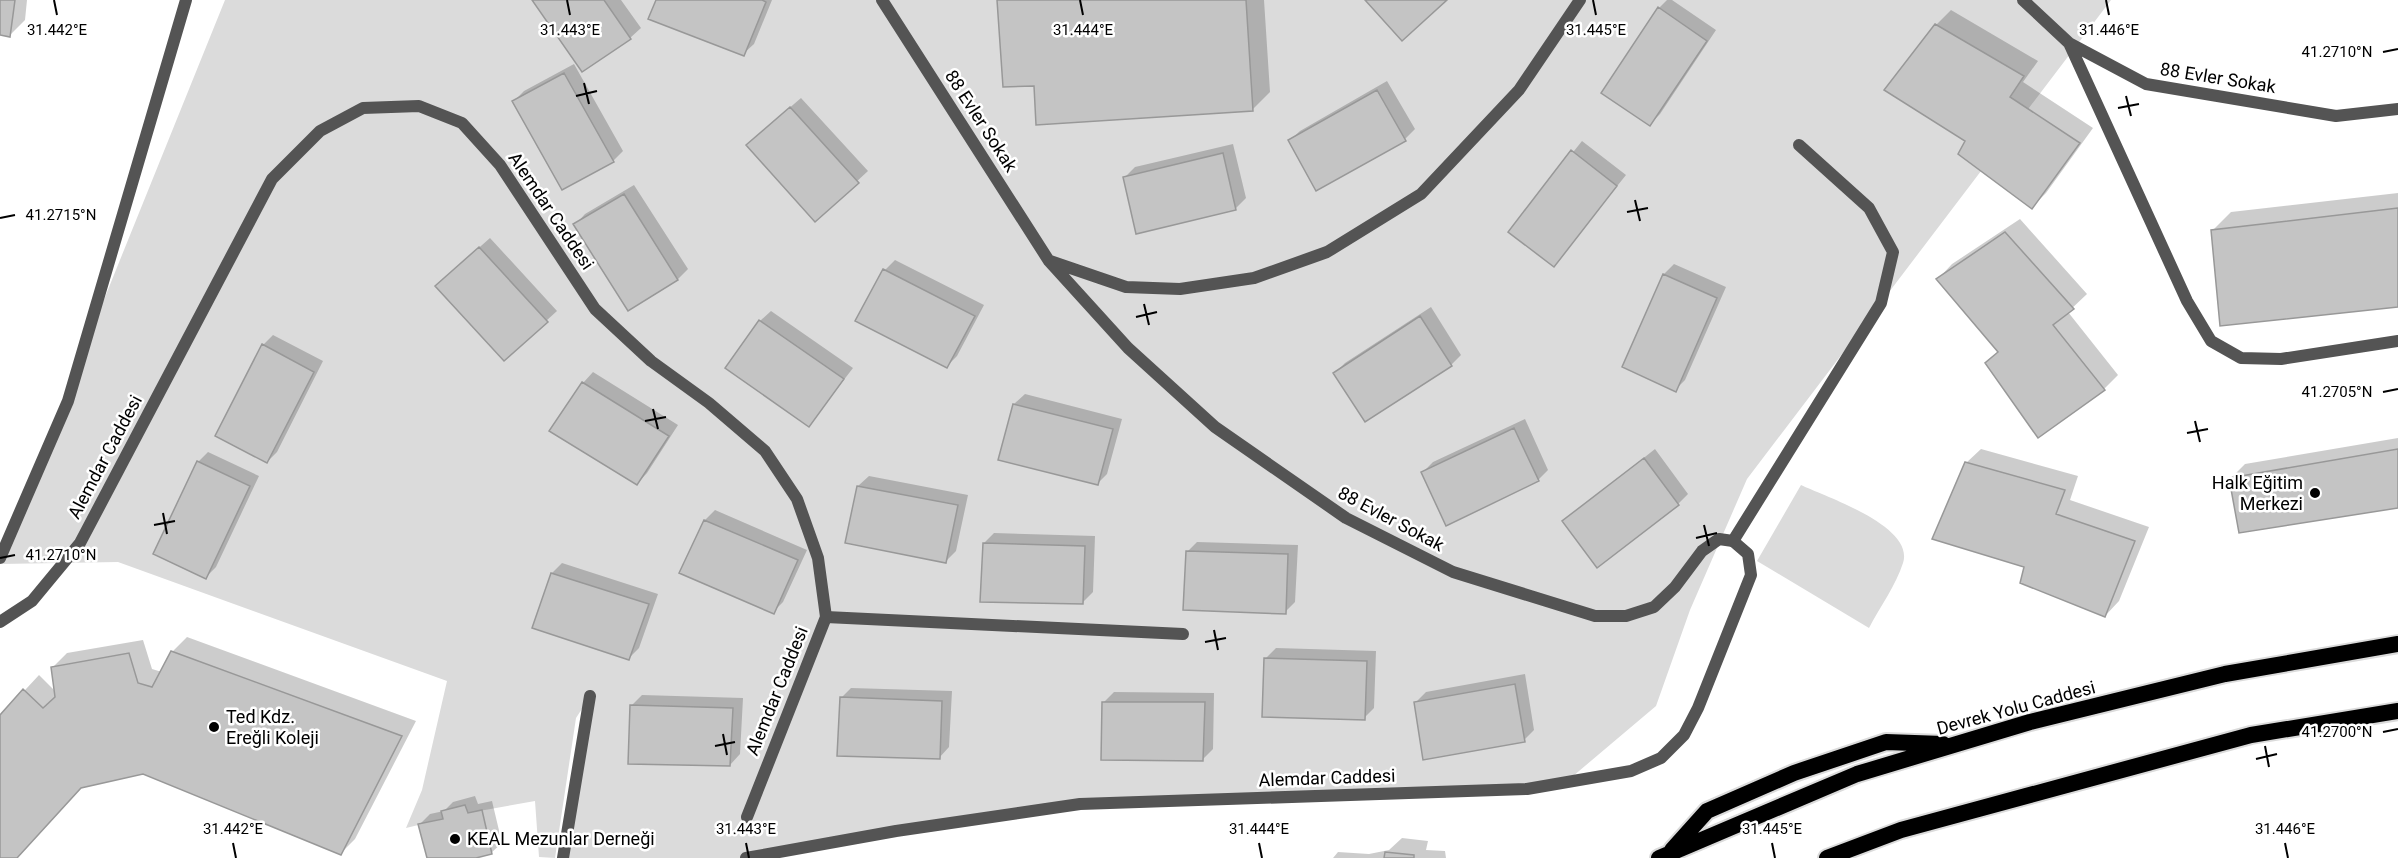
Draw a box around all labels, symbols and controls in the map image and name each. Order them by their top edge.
text: 31.442°E [27,21,88,39]
text: 31.443°E [540,21,601,39]
text: 31.444°E [1053,21,1114,39]
text: 31.445°E [1566,21,1627,39]
text: 31.446°E [2079,21,2140,39]
text: 41.2710°N [2302,43,2372,61]
street label: 88 Evler Sokak [2159,58,2278,97]
street label: 88 Evler Sokak [941,66,1023,176]
street label: Alemdar Caddesi [504,148,598,273]
text: 41.2715°N [26,206,96,224]
text: 41.2705°N [2302,383,2372,401]
street label: Alemdar Caddesi [63,391,146,522]
place label: Halk Eğitim Merkezi [2212,472,2303,514]
street label: 88 Evler Sokak [1335,482,1449,556]
marker: Halk Eğitim Merkezi [2308,486,2322,500]
text: 41.2710°N [26,546,96,564]
street label: Alemdar Caddesi [741,623,812,758]
street label: Devrek Yolu Caddesi [1934,676,2097,739]
place label: Ted Kdz. Ereğli Koleji [226,706,319,748]
marker: Ted Kdz. Ereğli Koleji [207,720,221,734]
text: 41.2700°N [2302,723,2372,741]
street label: Alemdar Caddesi [1258,765,1396,790]
text: 31.442°E [203,820,264,838]
text: 31.443°E [716,820,777,838]
text: 31.444°E [1229,820,1290,838]
text: 31.445°E [1742,820,1803,838]
text: 31.446°E [2255,820,2316,838]
place label: KEAL Mezunlar Derneği [467,828,655,849]
marker: KEAL Mezunlar Derneği [448,832,462,846]

